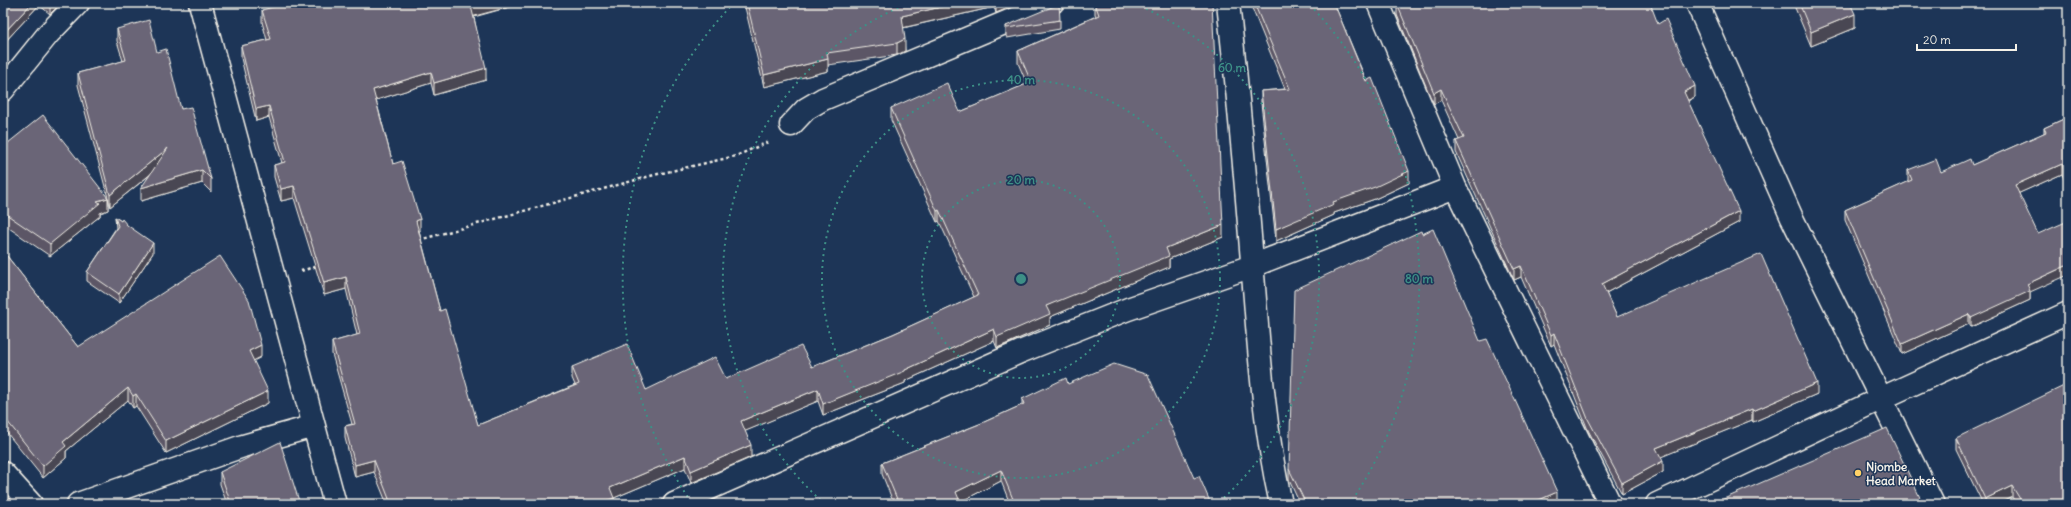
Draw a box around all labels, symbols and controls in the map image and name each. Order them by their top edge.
scale bar [1917,26,2016,52]
text: 20 m [1923,32,1951,47]
text: 60 m [1218,60,1247,75]
text: 40 m [1007,72,1036,87]
text: 20 m [1007,172,1035,187]
text: 80 m [1405,271,1434,286]
centre of rings [1014,272,1028,286]
place label: Njombe Head Market [1866,459,1937,488]
marker: Njombe Head Market [1853,468,1863,478]

